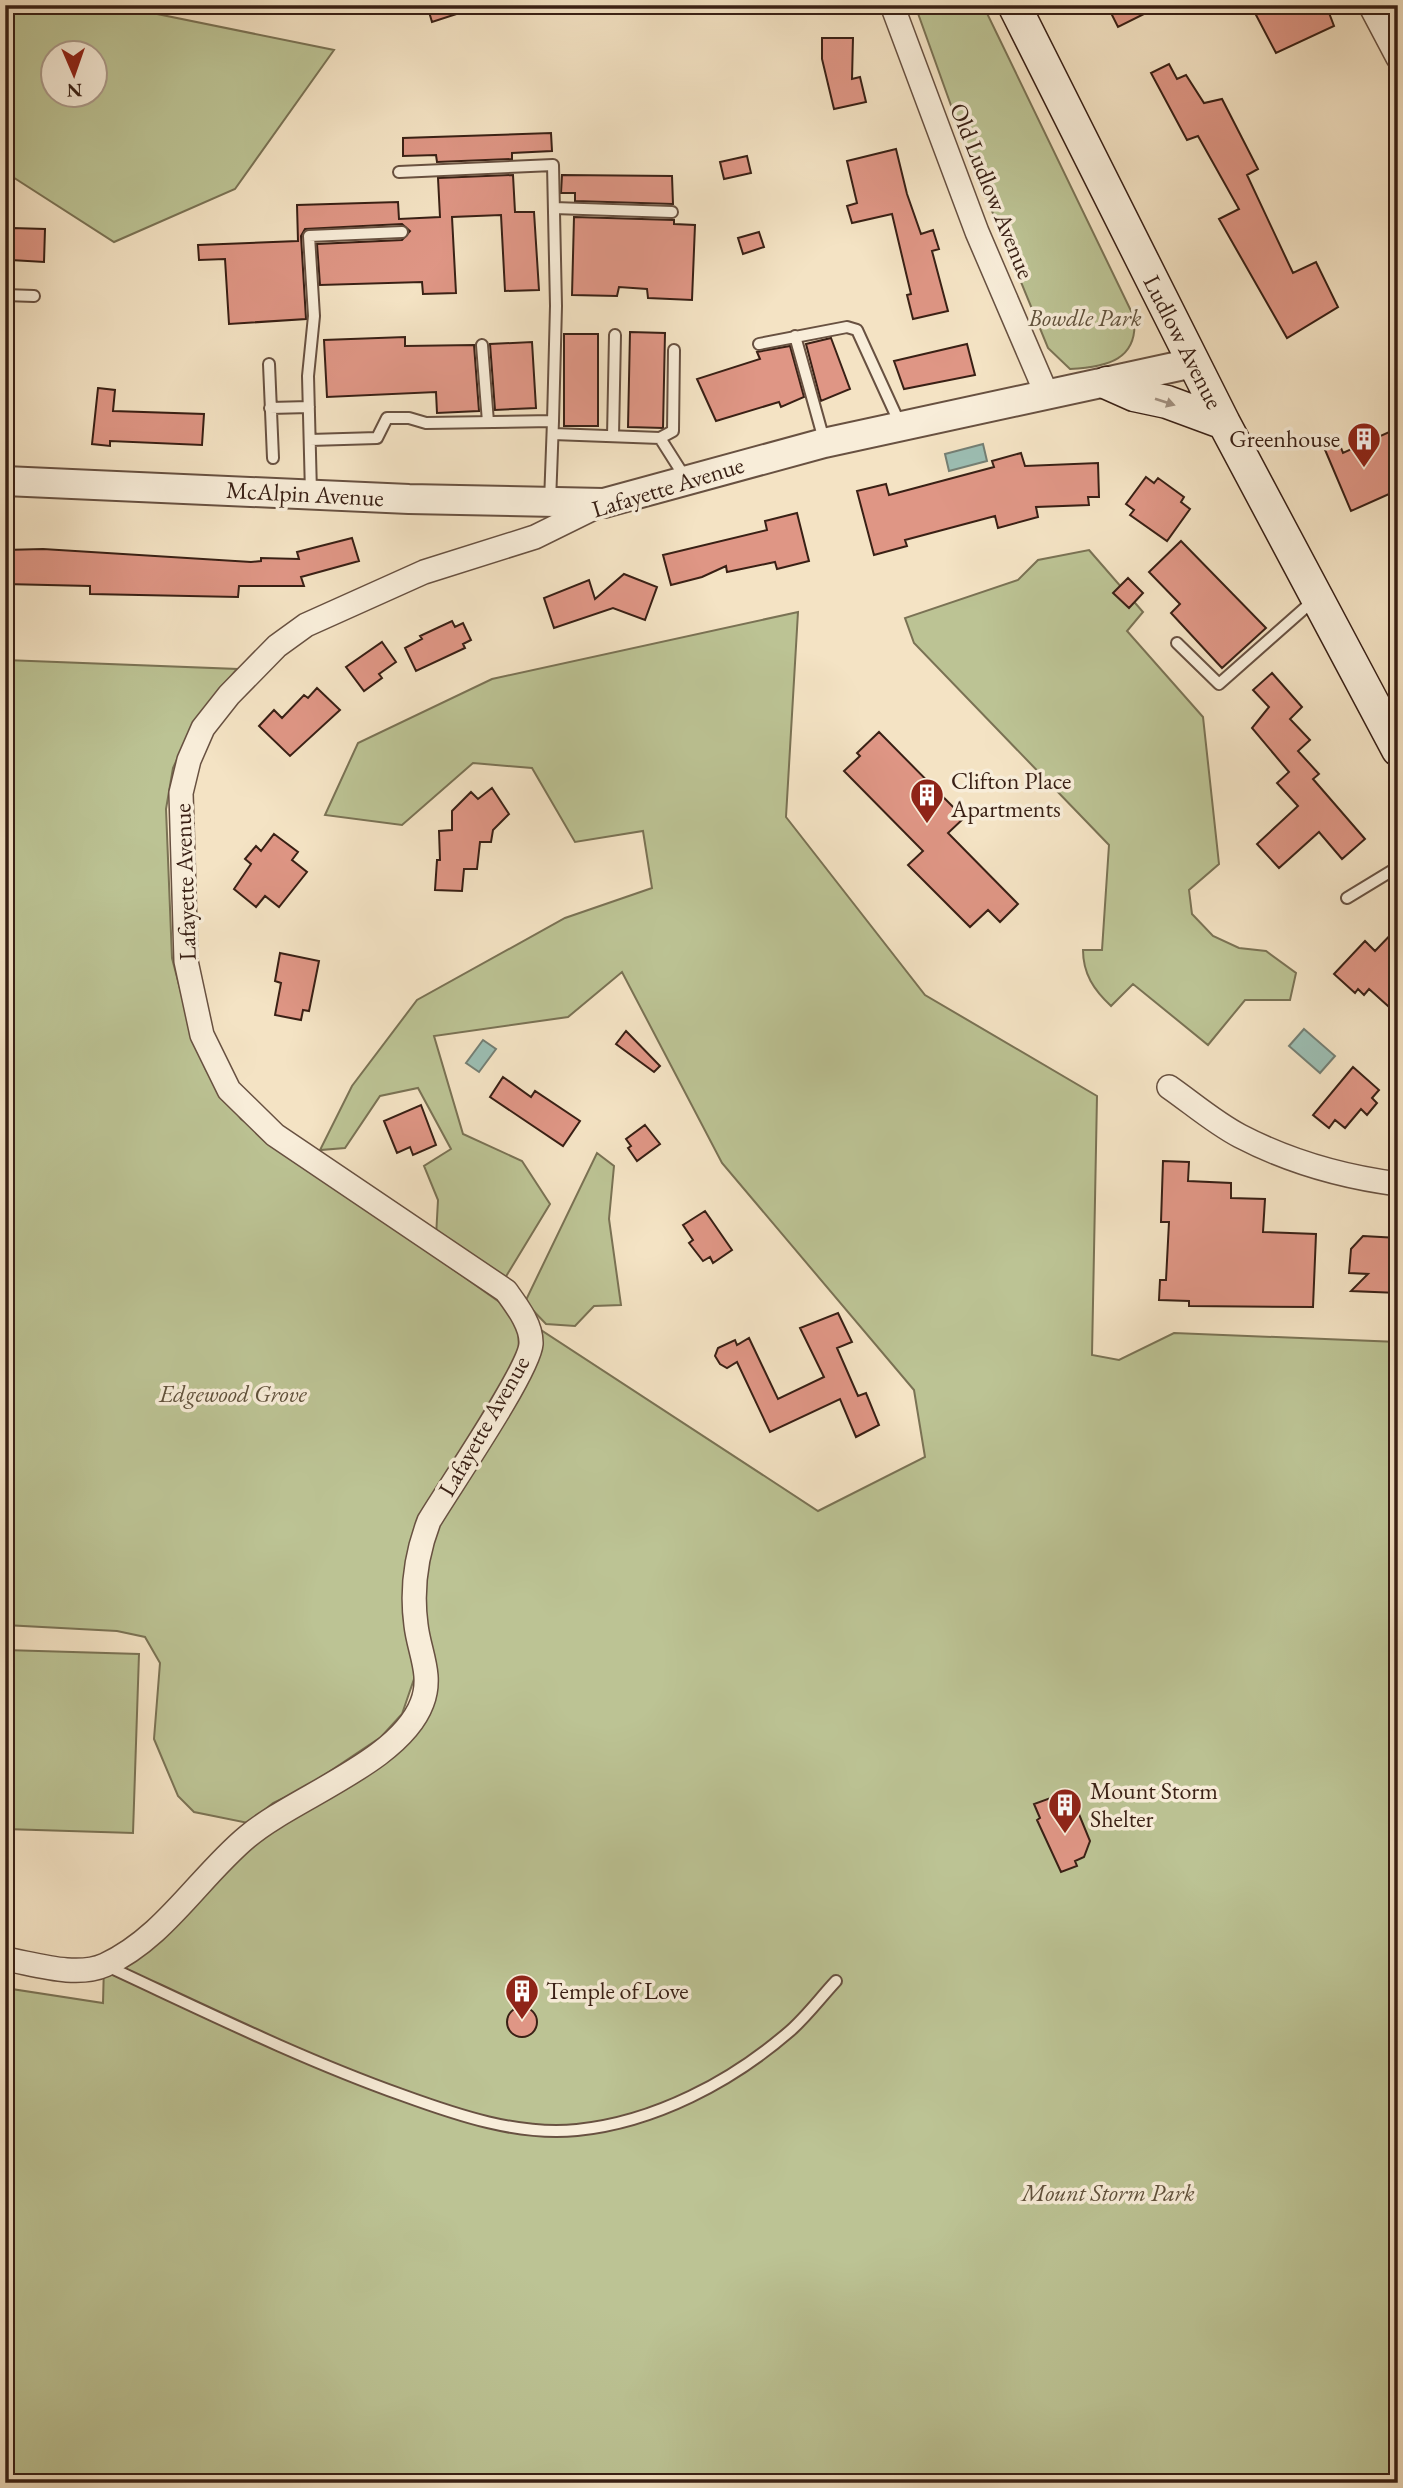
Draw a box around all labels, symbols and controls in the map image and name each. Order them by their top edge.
north arrow [38,38,108,108]
text: N [66,78,83,103]
street label: Old Ludlow Avenue [943,98,1042,283]
street label: Ludlow Avenue [1136,270,1230,414]
park label: Bowdle Park [1027,302,1142,333]
one-way arrow [1155,397,1176,408]
building icon: Greenhouse [1345,420,1383,469]
place label: Greenhouse [1229,423,1340,454]
street label: Lafayette Avenue [588,449,748,524]
street label: McAlpin Avenue [225,474,385,513]
place label: Clifton Place Apartments [950,765,1071,824]
building icon: Clifton Place Apartments [908,776,946,825]
street label: Lafayette Avenue [166,803,203,961]
street label: Lafayette Avenue [431,1350,536,1502]
park label: Edgewood Grove [158,1378,308,1409]
place label: Mount Storm Shelter [1090,1775,1218,1834]
building icon: Mount Storm Shelter [1046,1786,1084,1835]
building icon: Temple of Love [503,1972,541,2021]
place label: Temple of Love [546,1975,689,2006]
park label: Mount Storm Park [1019,2177,1195,2208]

